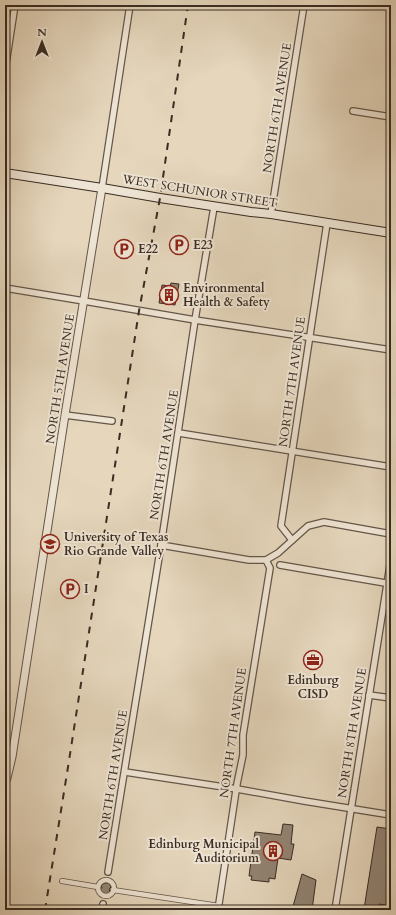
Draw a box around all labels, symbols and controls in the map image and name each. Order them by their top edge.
north arrow [22,22,62,62]
text: N [37,25,47,40]
street label: NORTH 6TH AVENUE [259,42,295,174]
street label: WEST SCHUNIOR STREET [120,171,279,211]
parking icon: E23 [168,234,190,256]
place label: E23 [193,237,213,253]
parking icon: E22 [113,238,135,260]
place label: E22 [138,241,158,257]
place label: Environmental Health & Safety [183,280,270,310]
building icon: Environmental Health & Safety [158,284,180,306]
street label: NORTH 5TH AVENUE [42,313,78,445]
street label: NORTH 7TH AVENUE [275,316,309,448]
street label: NORTH 6TH AVENUE [146,389,182,521]
place label: University of Texas Rio Grande Valley [64,529,168,559]
school or university icon: University of Texas Rio Grande Valley [39,533,61,555]
parking icon: I [59,578,81,600]
place label: I [84,581,89,597]
office icon: Edinburg CISD [302,649,324,671]
street label: NORTH 7TH AVENUE [216,667,250,799]
street label: NORTH 8TH AVENUE [334,667,370,799]
place label: Edinburg CISD [287,672,340,702]
street label: NORTH 6TH AVENUE [95,709,131,841]
place label: Edinburg Municipal Auditorium [148,836,260,866]
building icon: Edinburg Municipal Auditorium [262,840,284,862]

